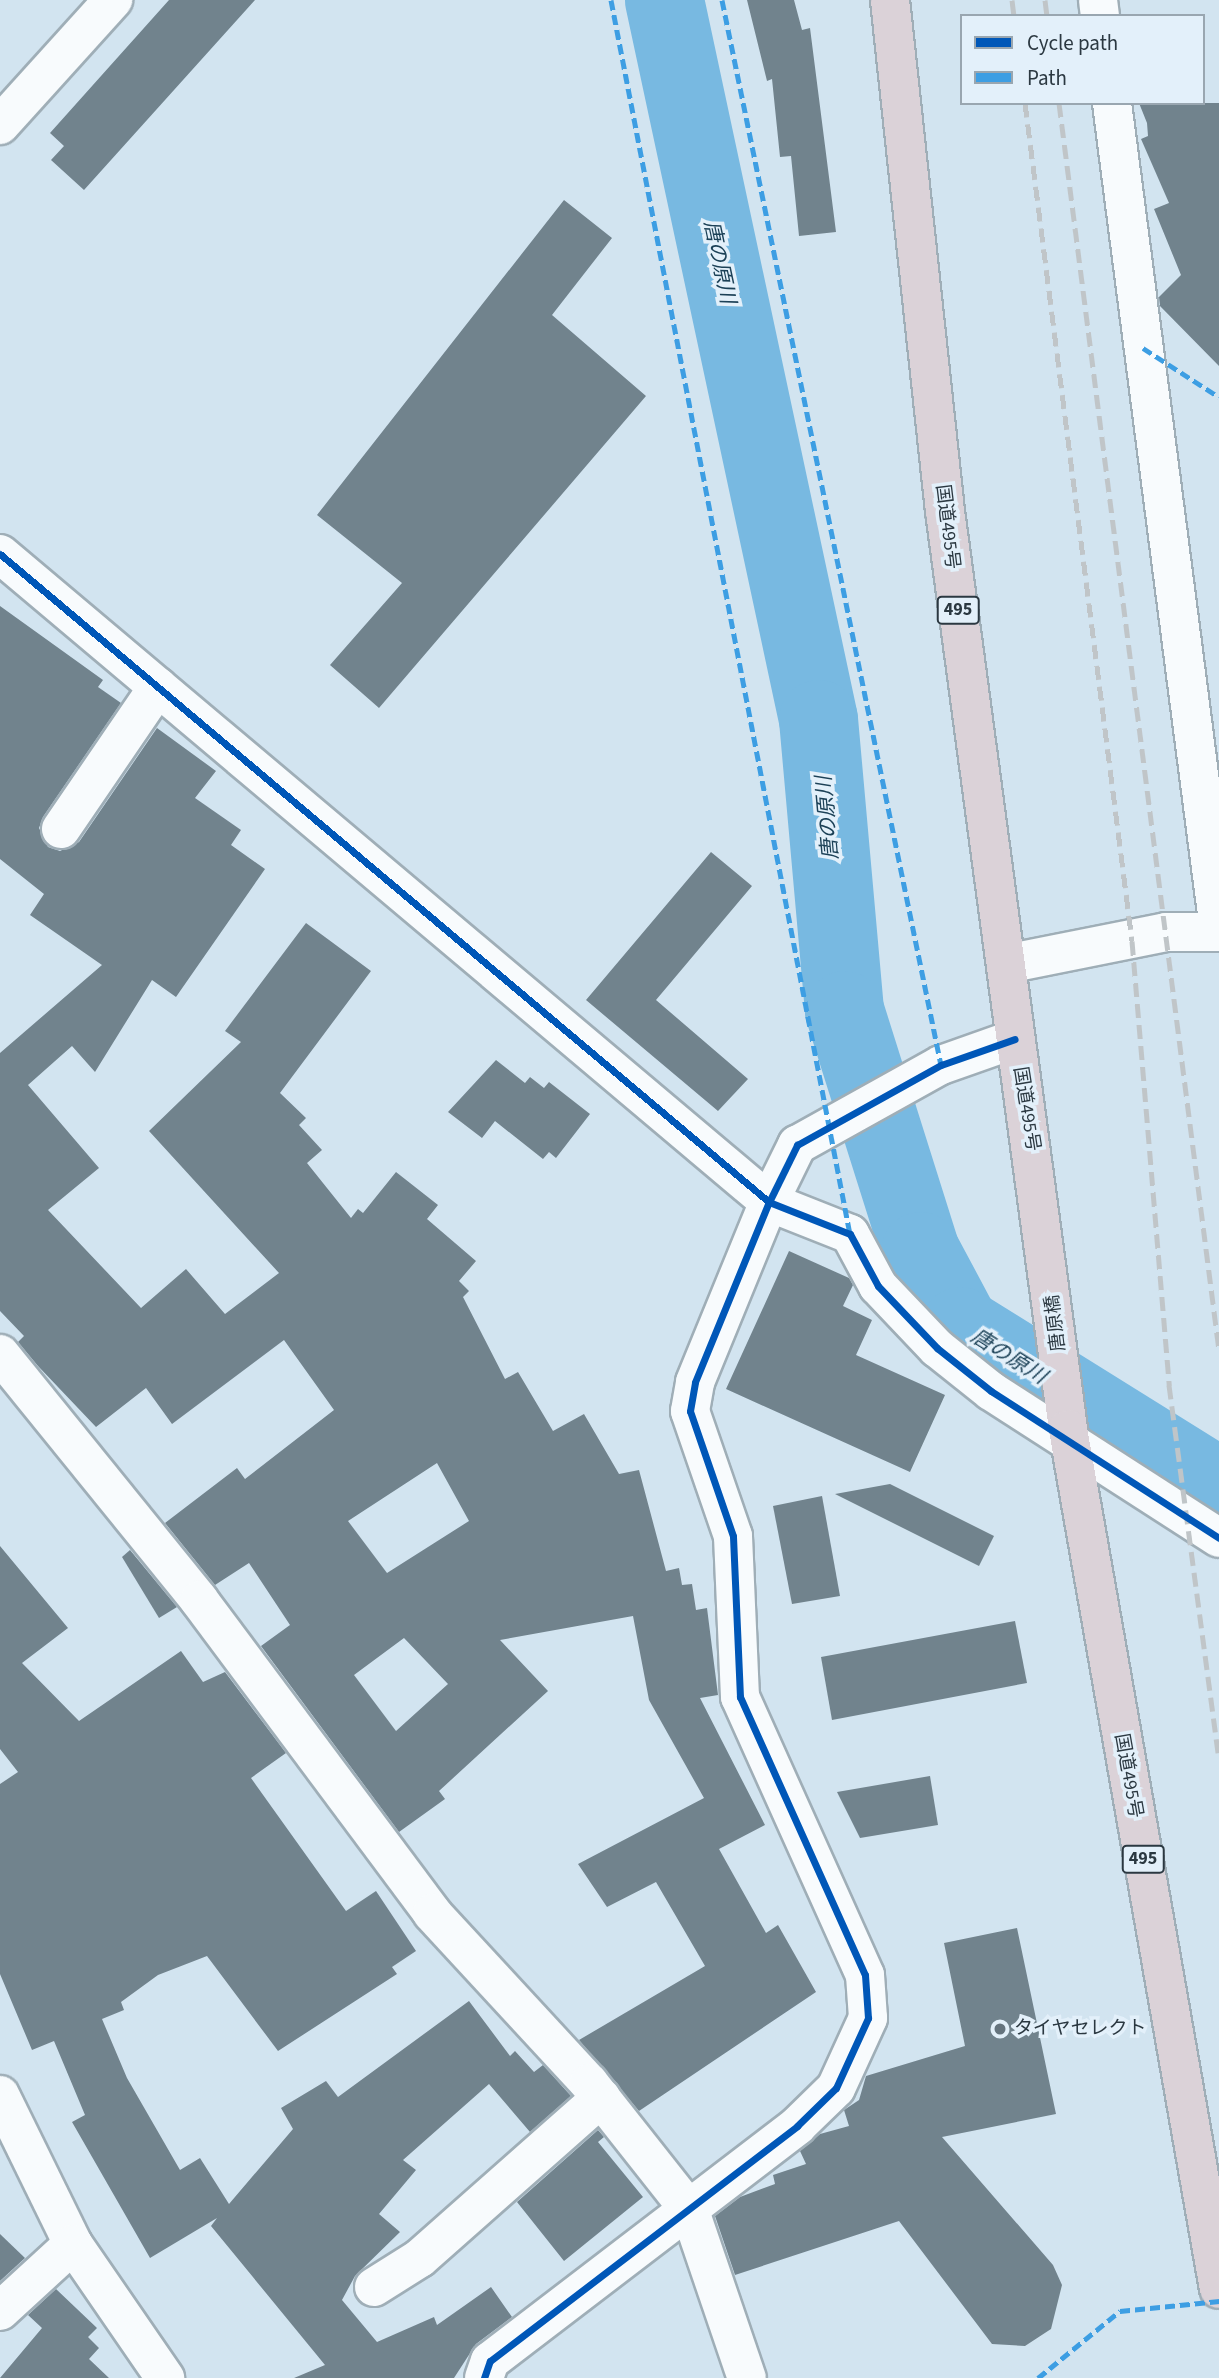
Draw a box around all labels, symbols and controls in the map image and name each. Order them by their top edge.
legend [960,14,1205,105]
text: Cycle path [1027,28,1118,58]
text: Path [1027,63,1067,93]
water label: 唐の原川 [699,218,741,306]
street label: 国道495号 [930,483,964,571]
road number: 495 [935,596,981,624]
water label: 唐の原川 [811,775,843,861]
street label: 国道495号 [1008,1065,1044,1153]
street label: 唐原橋 [1041,1293,1071,1353]
water label: 唐の原川 [967,1323,1051,1389]
street label: 国道495号 [1109,1732,1147,1820]
road number: 495 [1120,1844,1166,1873]
place label: タイヤセレクト [1014,2018,1147,2040]
marker: タイヤセレクト [992,2021,1008,2037]

